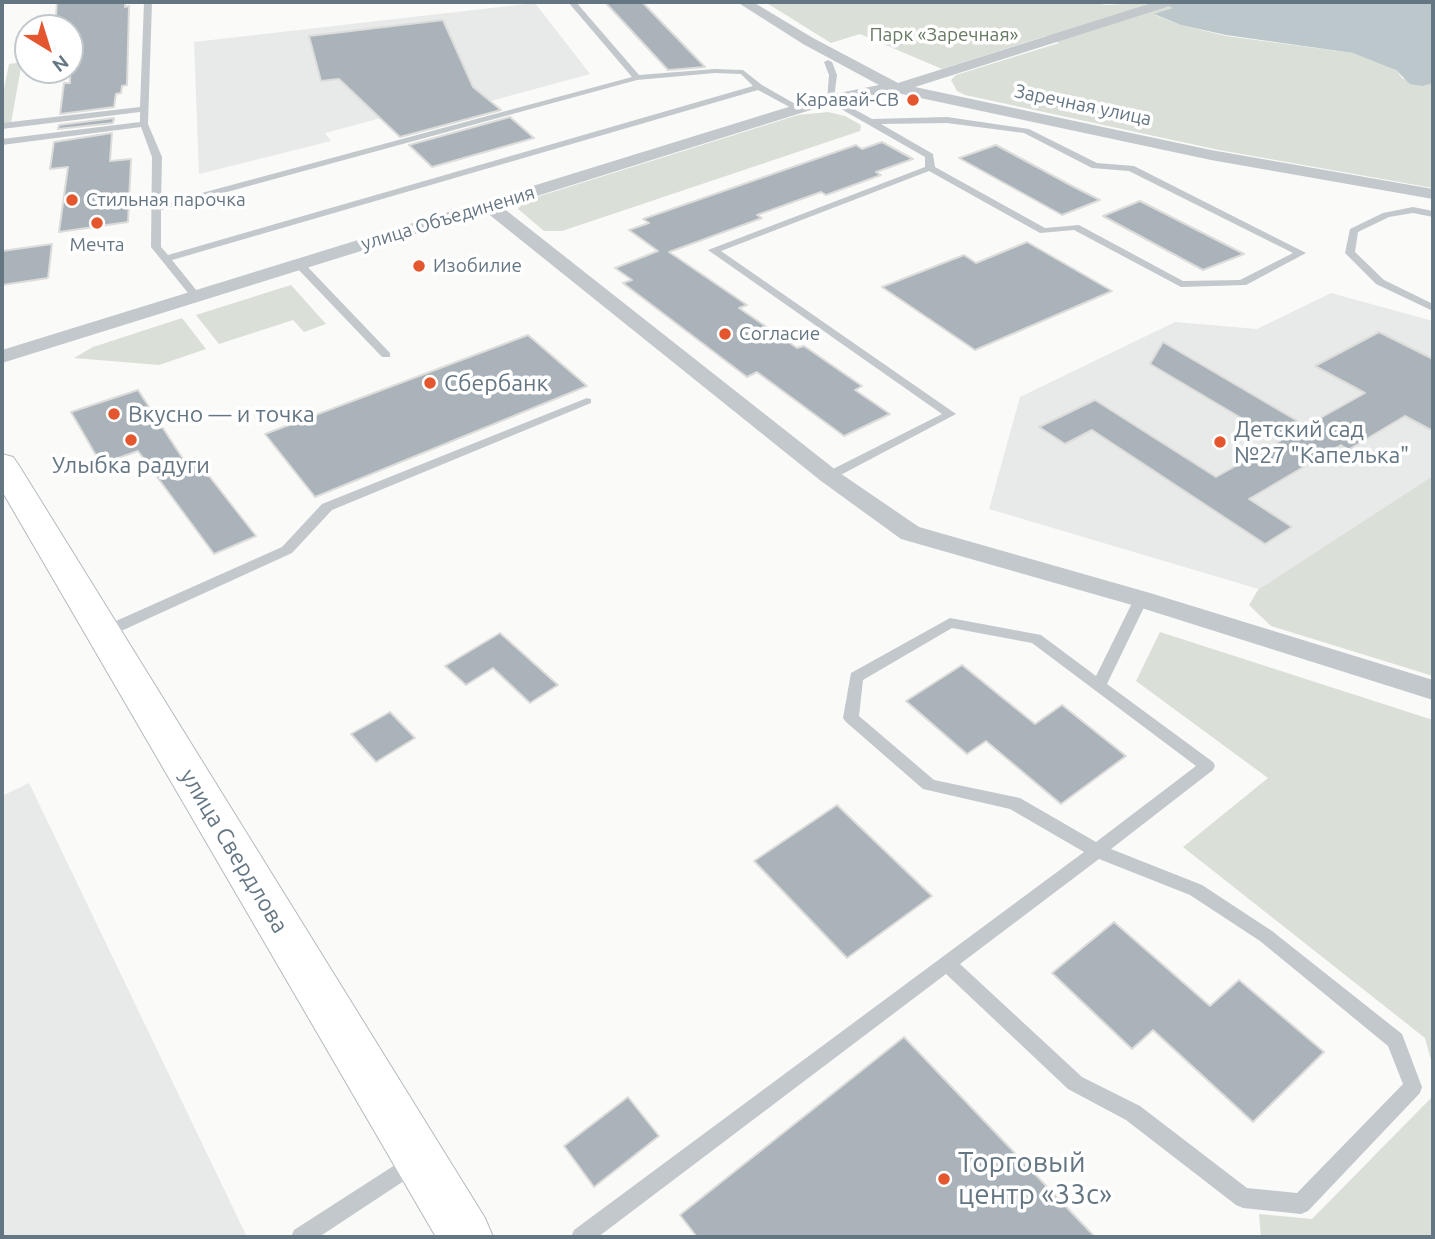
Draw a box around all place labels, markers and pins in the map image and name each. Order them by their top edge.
place label: Каравай-СВ [796,89,899,111]
marker: Каравай-СВ [905,92,921,108]
place label: Стильная парочка [86,189,246,211]
marker: Стильная парочка [64,192,80,208]
marker: Мечта [89,215,105,231]
place label: Мечта [69,234,125,256]
place label: Изобилие [433,255,522,277]
marker: Изобилие [411,258,427,274]
place label: Согласие [739,323,820,345]
marker: Согласие [717,326,733,342]
place label: Сбербанк [444,369,548,397]
marker: Сбербанк [422,375,438,391]
place label: Вкусно — и точка [128,400,315,428]
marker: Вкусно — и точка [106,406,122,422]
place label: Детский сад №27 "Капелька" [1234,415,1409,469]
marker: Улыбка радуги [123,432,139,448]
marker: Детский сад №27 "Капелька" [1212,434,1228,450]
place label: Улыбка радуги [52,451,210,479]
place label: Торговый центр «33с» [958,1146,1112,1212]
marker: Торговый центр «33с» [936,1171,952,1187]

